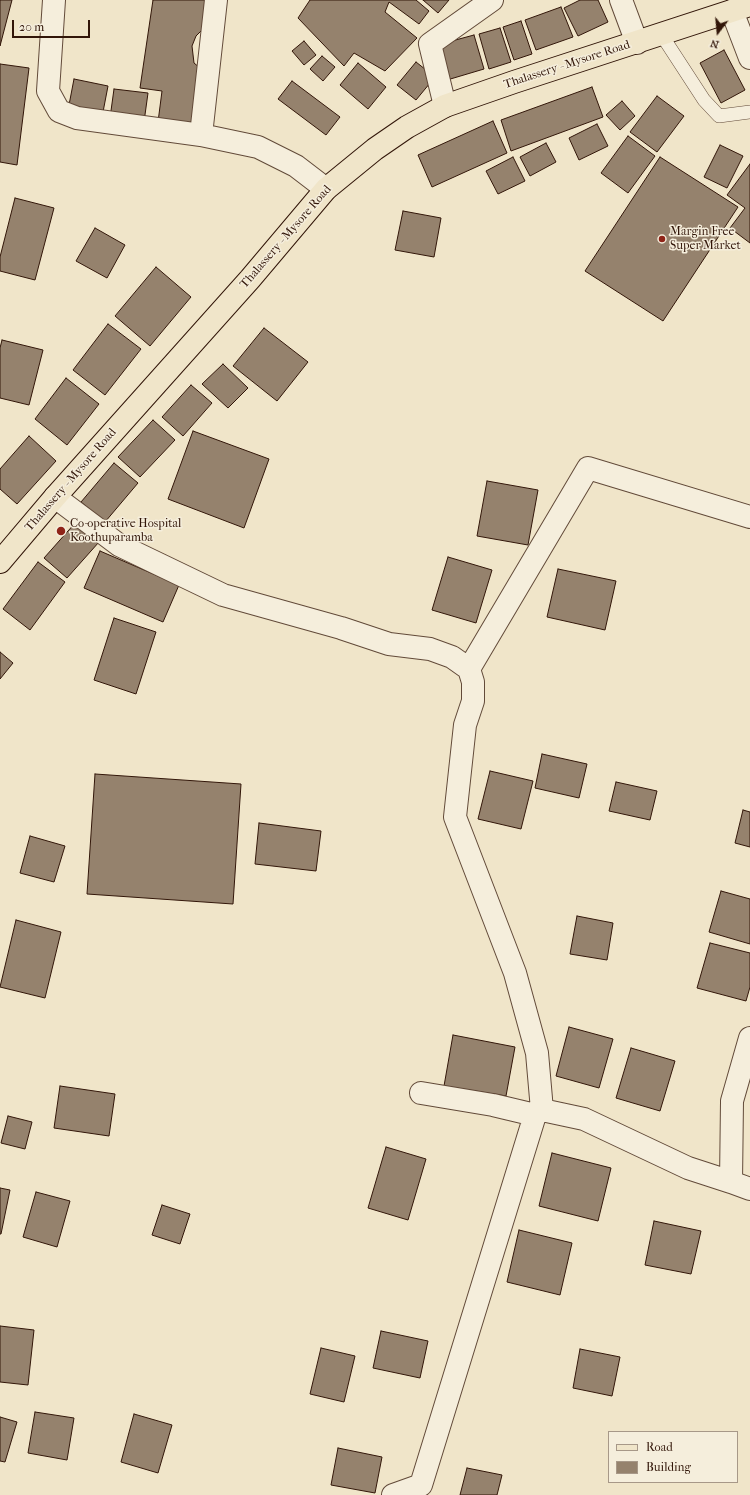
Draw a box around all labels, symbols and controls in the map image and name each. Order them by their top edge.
scale bar [14,12,92,38]
north arrow [698,12,738,52]
text: 20 m [19,20,44,34]
text: N [709,37,720,51]
street label: Thalassery - Mysore Road [502,38,632,92]
street label: Thalassery - Mysore Road [237,183,335,291]
place label: Margin Free Super Market [670,225,741,253]
marker: Margin Free Super Market [657,234,667,244]
street label: Thalassery - Mysore Road [22,426,120,534]
place label: Co-operative Hospital Koothuparamba [70,517,181,545]
marker: Co-operative Hospital Koothuparamba [55,525,67,537]
legend [608,1431,738,1483]
text: Road [646,1440,673,1454]
text: Building [646,1460,691,1474]

